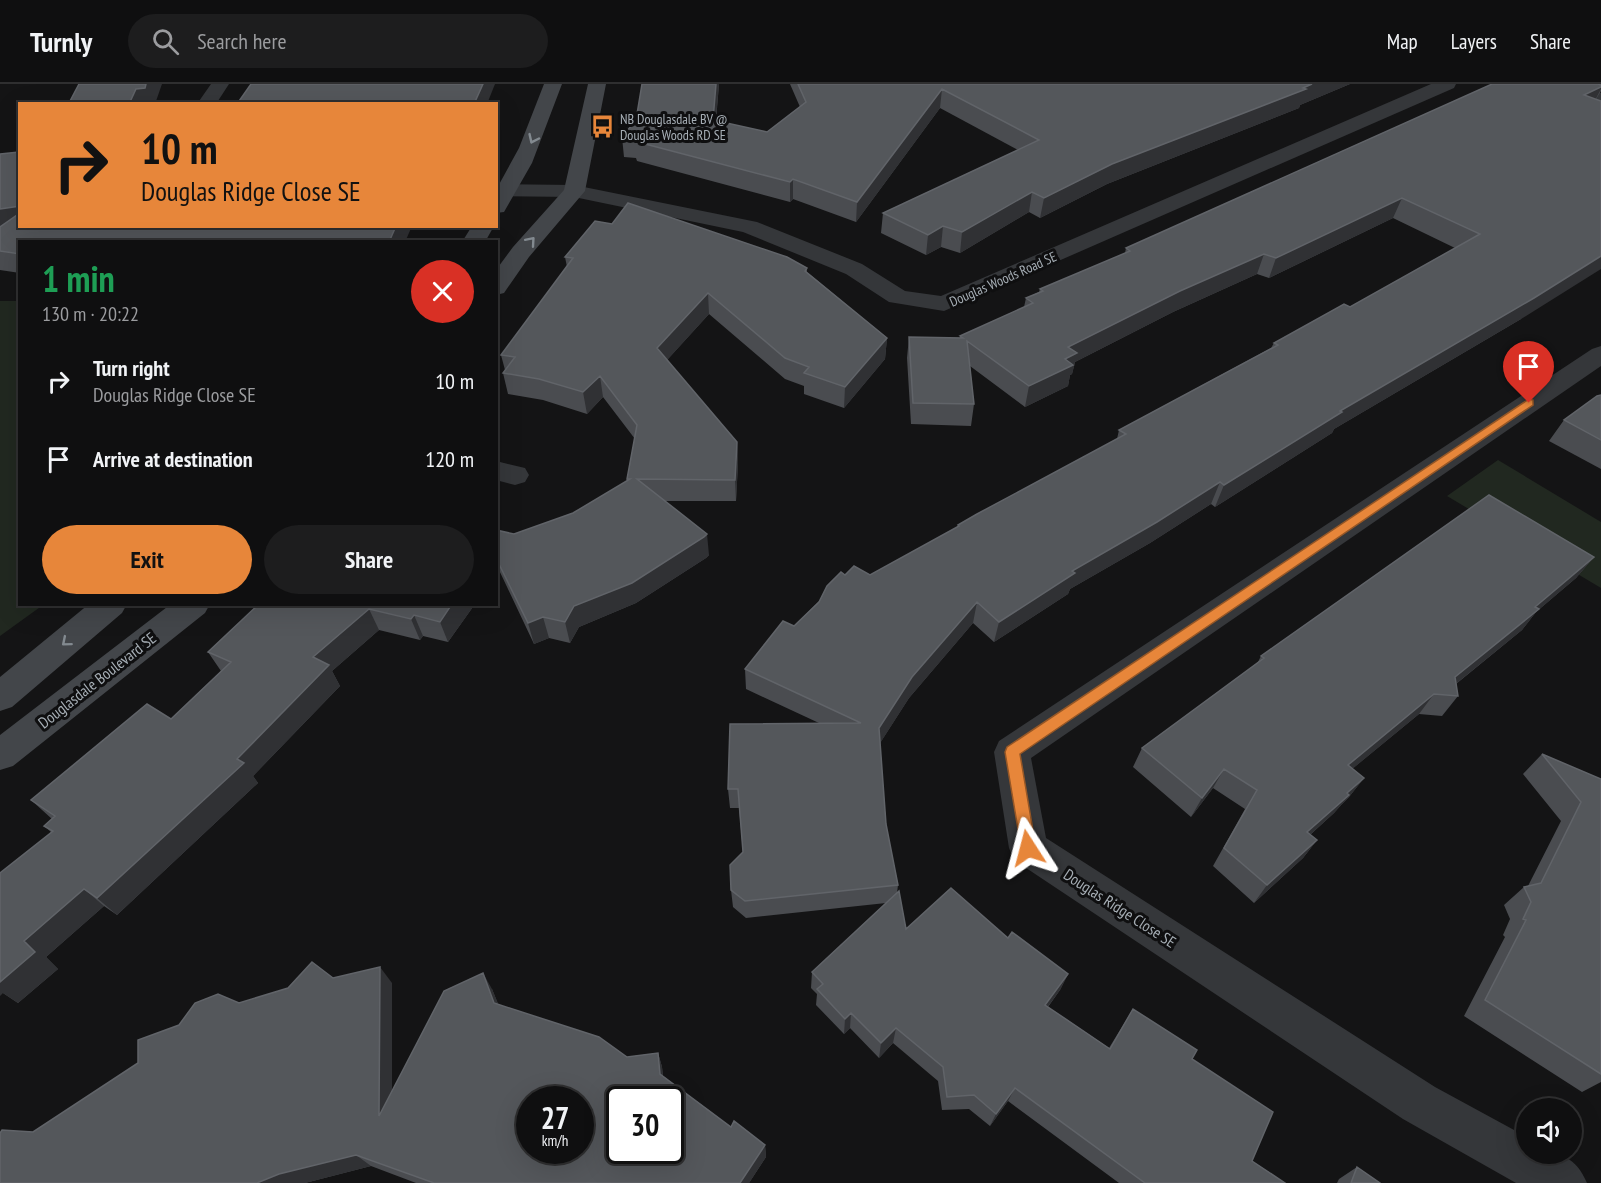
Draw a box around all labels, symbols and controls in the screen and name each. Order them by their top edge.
search box [128,14,548,68]
text: Turnly [30,23,92,60]
icon: search [149,25,182,58]
text: Search here [197,27,287,55]
text: Map [1387,28,1418,55]
text: Layers [1451,28,1497,55]
text: Share [1530,28,1571,55]
place label: NB Douglasdale BV @ Douglas Woods RD SE [620,110,728,144]
bus stop icon: NB Douglasdale BV @ Douglas Woods RD SE [589,114,615,140]
text: 10 m [141,121,218,176]
icon: right [42,126,120,204]
one-way arrow [528,132,540,143]
text: Douglas Ridge Close SE [141,174,361,208]
one-way arrow [524,237,535,247]
street label: Douglas Woods Road SE [947,247,1059,311]
text: 1 min [42,255,115,302]
button: close [411,260,474,323]
text: 130 m · 20:22 [42,301,139,327]
pin [1503,341,1554,403]
icon: arrive [1512,350,1545,383]
text: Turn right [93,354,170,382]
icon: right [42,365,75,398]
text: 10 m [435,367,474,395]
text: Douglas Ridge Close SE [93,382,256,408]
icon: arrive [42,443,75,476]
text: Arrive at destination [93,445,253,473]
text: 120 m [425,445,474,473]
button: Exit [42,525,252,594]
button: Share [264,525,474,594]
street label: Douglasdale Boulevard SE [34,628,160,732]
one-way arrow [62,635,73,646]
position arrow [996,816,1060,880]
street label: Douglas Ridge Close SE [1060,864,1180,952]
speed limit sign: 30 [606,1086,684,1164]
text: 27 [541,1098,569,1137]
map controls [1516,1098,1582,1164]
button: sound [1516,1098,1582,1164]
text: km/h [542,1131,568,1150]

